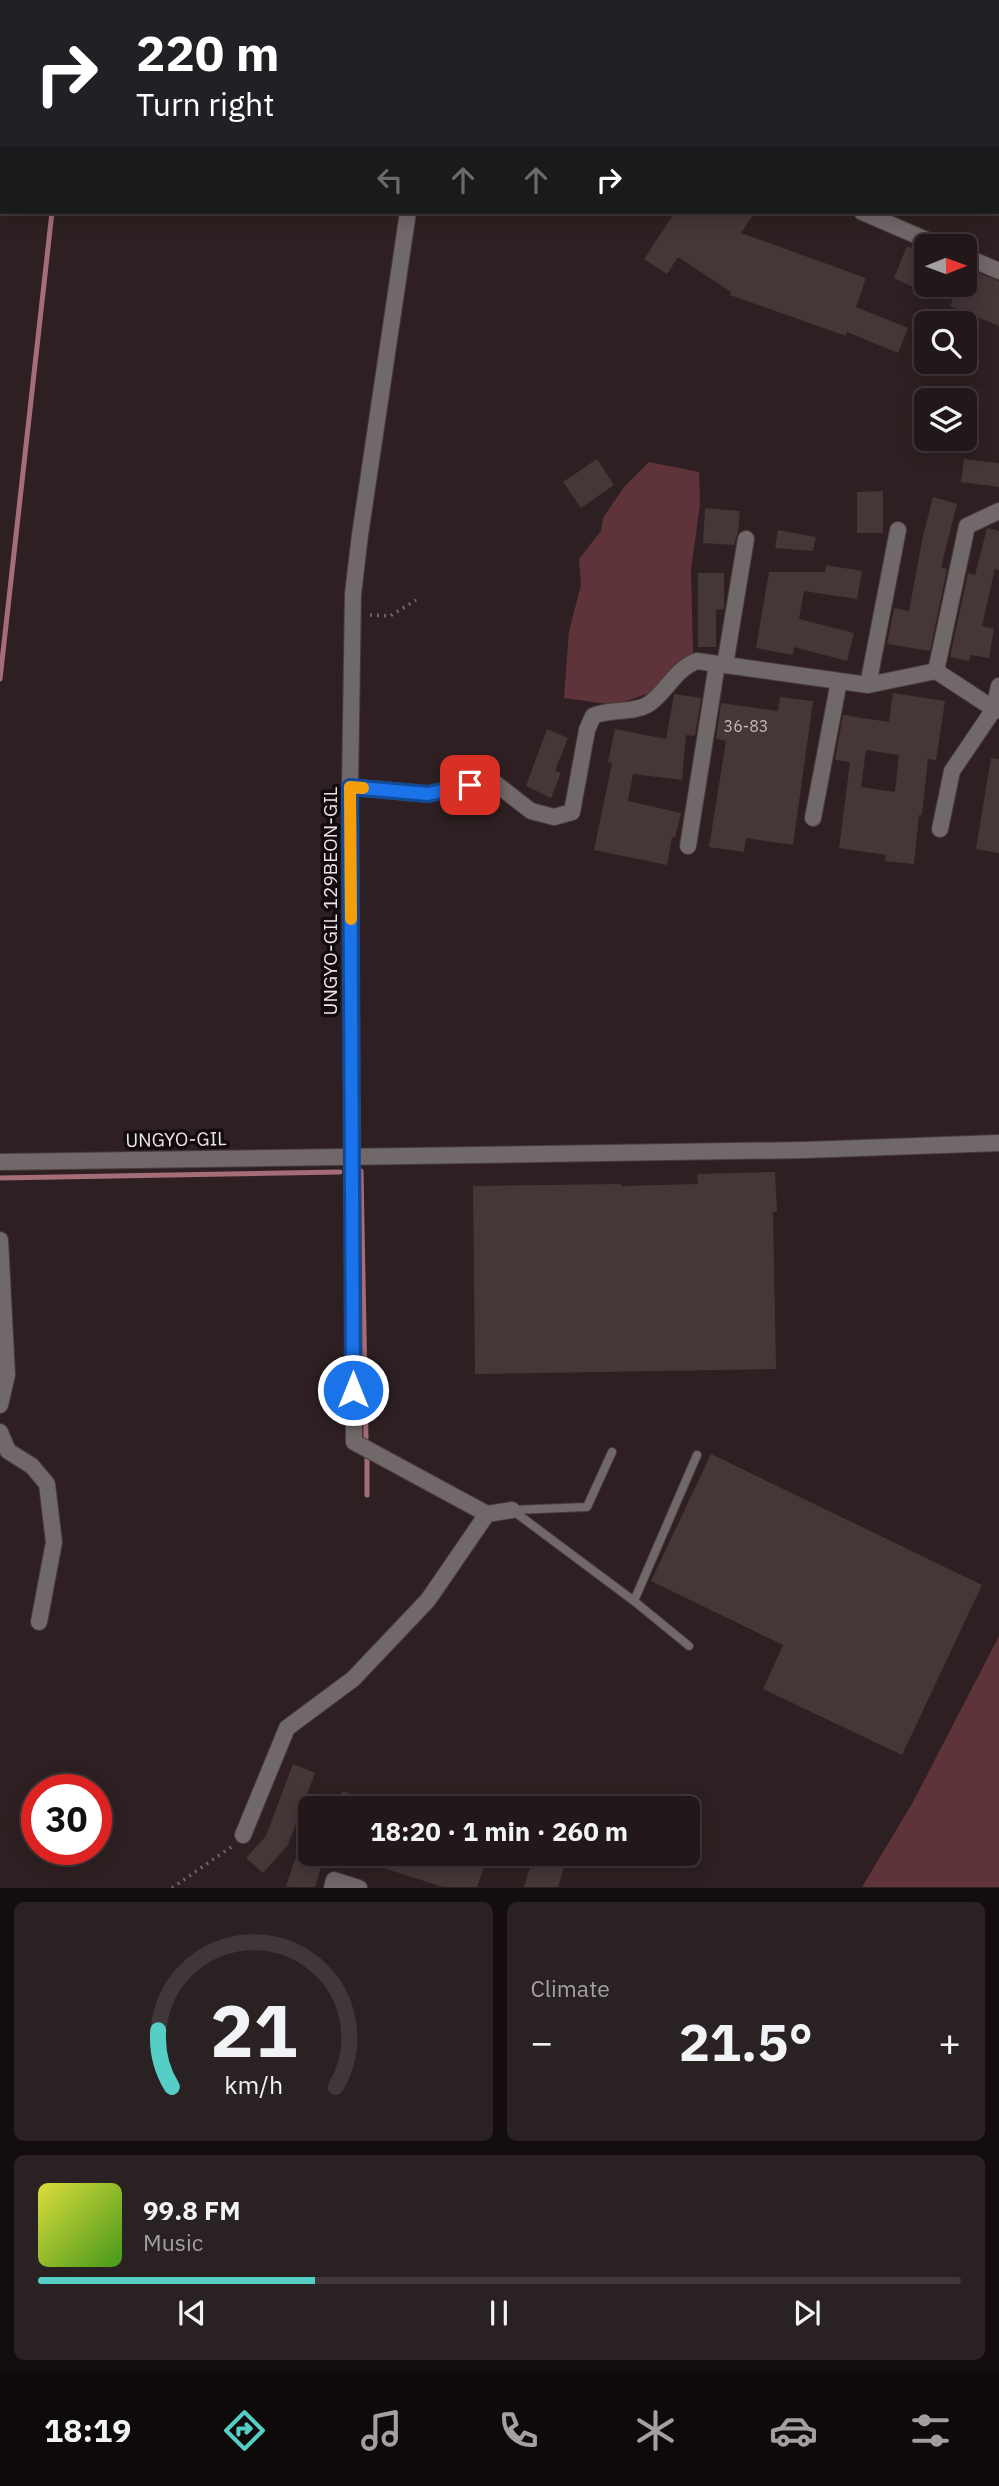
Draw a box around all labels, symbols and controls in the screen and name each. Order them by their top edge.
text: 220 m [136,21,280,84]
icon: right [21,28,112,119]
text: Turn right [136,83,274,125]
icon: left [371,161,409,199]
icon: ahead [444,161,482,199]
icon: ahead [517,161,555,199]
icon: right [590,161,628,199]
north arrow [914,234,976,298]
map controls [914,234,977,451]
button: search [914,311,977,374]
button: layers [914,388,977,451]
house number: 36-83 [724,716,768,736]
pin [440,755,500,815]
icon: arrive [451,766,489,804]
street label: UNGYO-GIL 129BEON-GIL [318,787,342,1015]
street label: UNGYO-GIL [125,1126,227,1152]
position arrow [316,1353,390,1427]
speed limit sign: 30 [21,1774,112,1865]
text: 18:20 · 1 min · 260 m [370,1814,628,1848]
text: Climate [531,1973,610,2003]
text: 21 [210,1983,297,2078]
text: 21.5° [679,2008,813,2075]
text: − [531,2017,553,2066]
text: + [938,2017,961,2066]
text: km/h [224,2068,283,2101]
text: 99.8 FM [143,2193,241,2227]
text: Music [143,2227,203,2257]
icon: previous [173,2294,211,2332]
icon: pause [480,2294,518,2332]
icon: next [788,2294,826,2332]
icon: directions [220,2406,269,2455]
icon: music [357,2406,406,2455]
icon: phone [494,2406,543,2455]
icon: climate [631,2406,680,2455]
icon: car [769,2406,818,2455]
icon: filters [906,2406,955,2455]
text: 18:19 [44,2409,131,2451]

